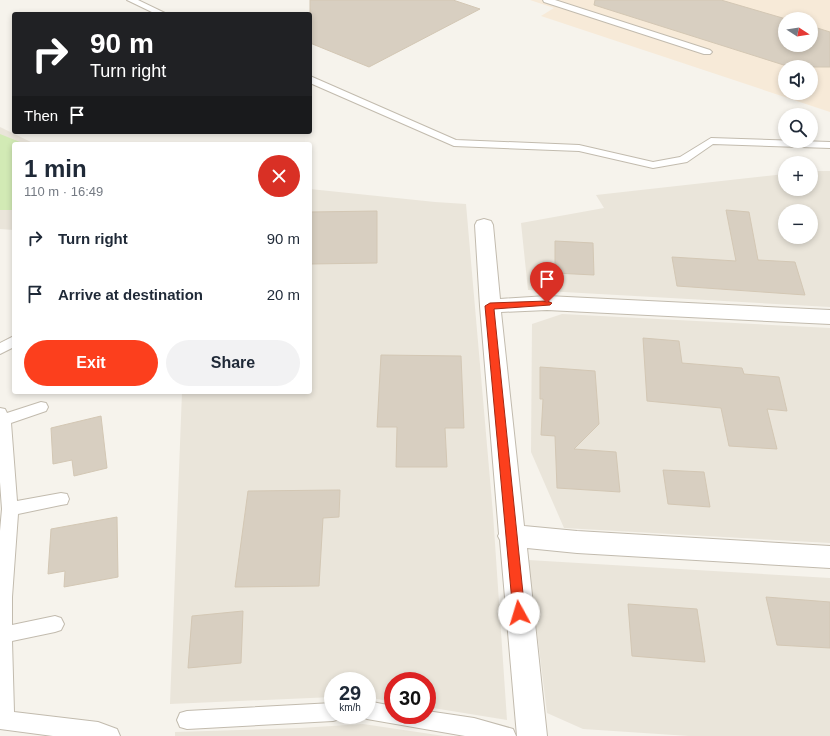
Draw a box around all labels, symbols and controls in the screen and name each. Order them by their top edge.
north arrow [778,12,818,52]
map controls [778,12,818,244]
icon: right [24,28,76,80]
text: 90 m [90,28,154,59]
button: sound [778,60,818,100]
text: Turn right [90,61,166,81]
icon: arrive [66,104,88,126]
text: Then [24,107,58,124]
button: search [778,108,818,148]
text: 1 min [24,155,87,182]
button: close [258,155,300,197]
button: + [778,156,818,196]
text: 110 m · 16:49 [24,184,103,199]
button: − [778,204,818,244]
icon: right [24,227,46,249]
text: Turn right [58,230,128,247]
text: 90 m [267,230,300,247]
pin [530,262,564,303]
icon: arrive [536,268,558,290]
icon: arrive [24,283,46,305]
text: Arrive at destination [58,286,203,303]
text: 20 m [267,286,300,303]
button: Exit [24,340,158,386]
button: Share [166,340,300,386]
position arrow [498,592,540,634]
speed limit sign: 30 [384,672,436,724]
text: 29 [339,682,361,704]
text: km/h [339,702,361,713]

